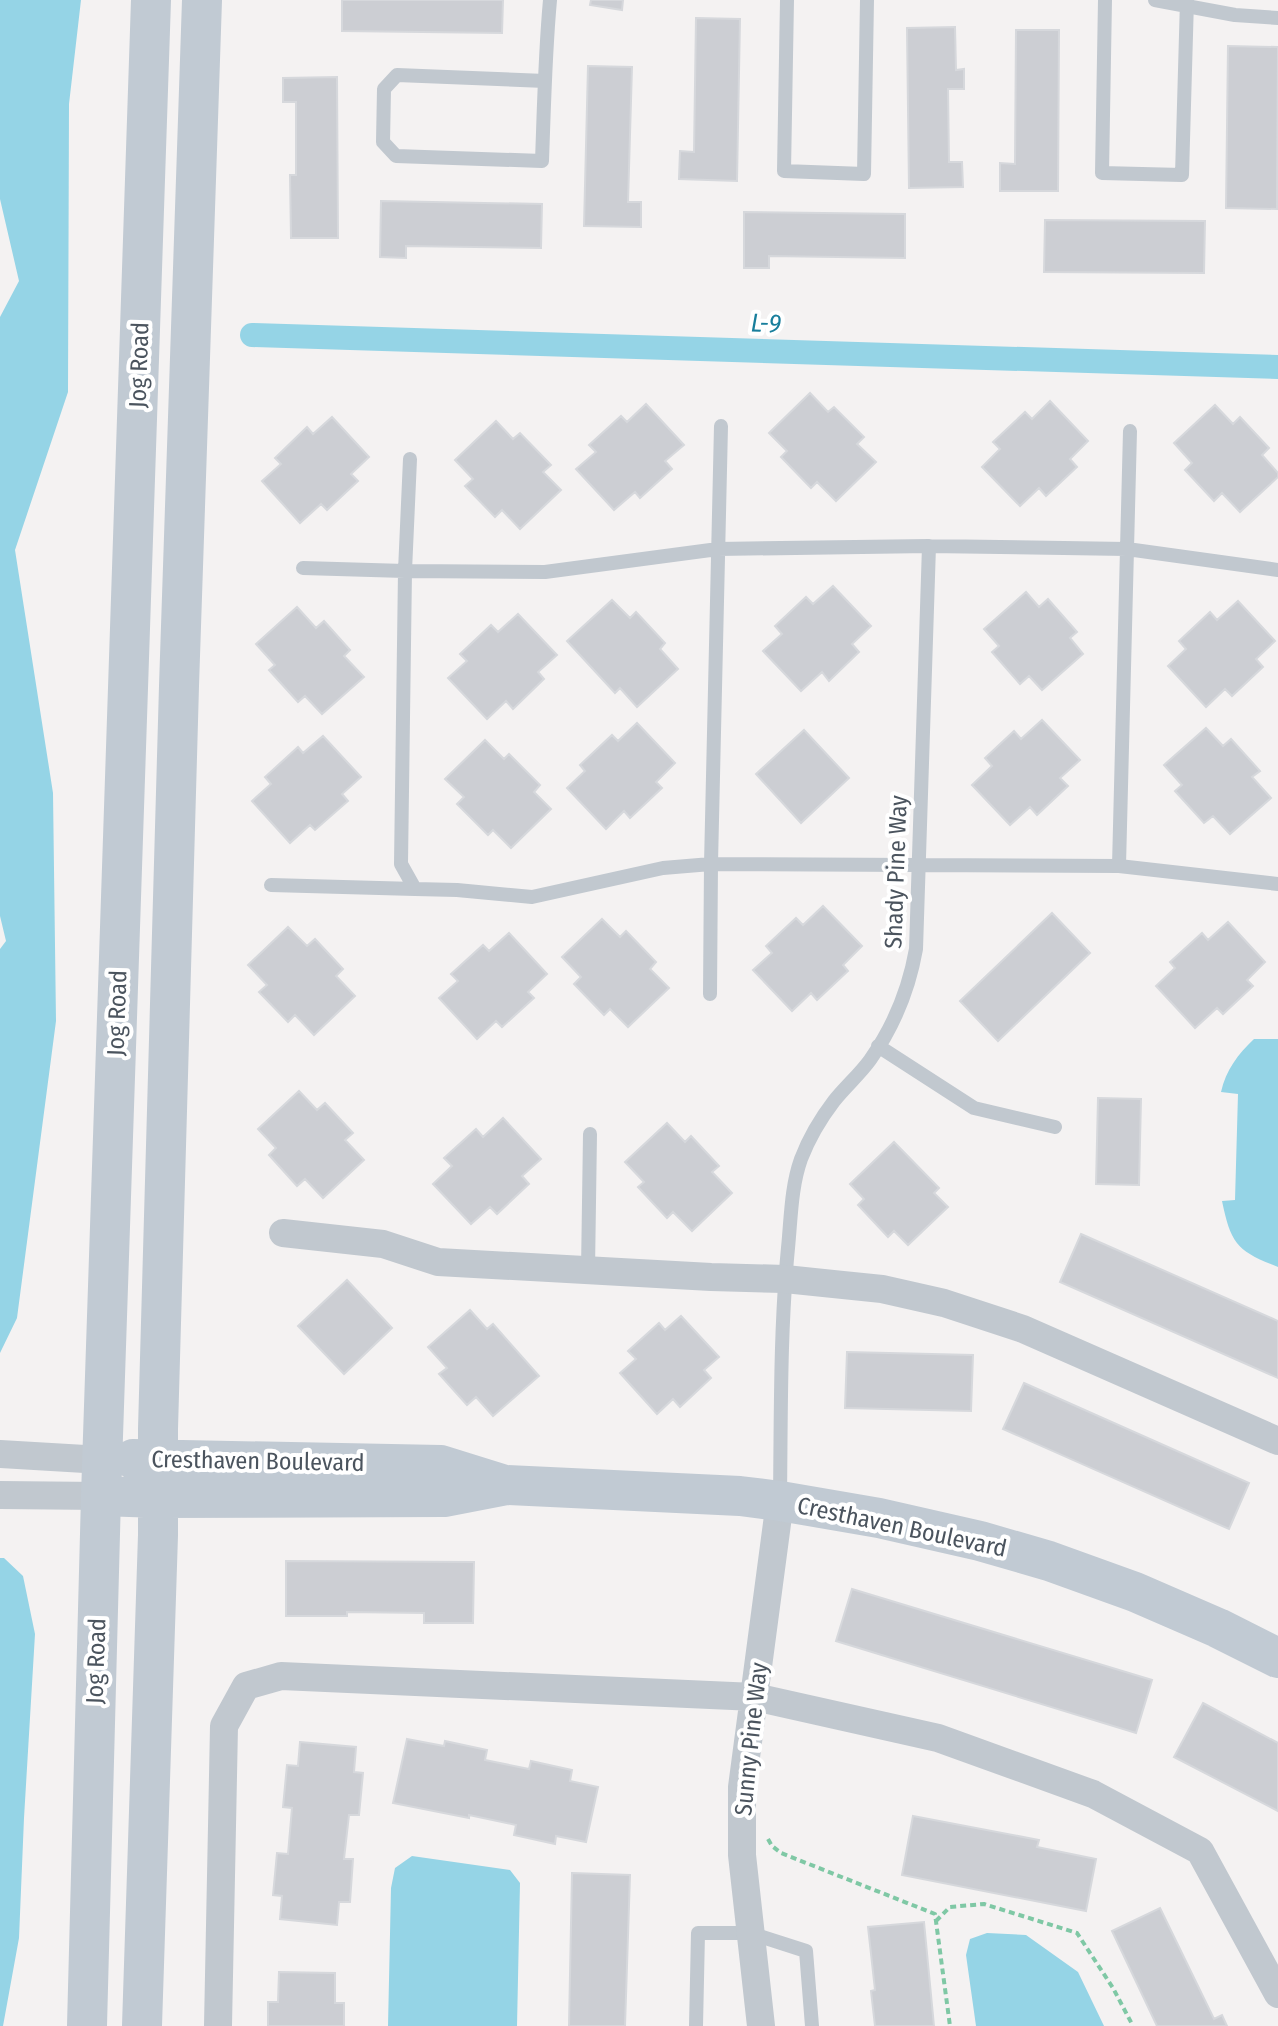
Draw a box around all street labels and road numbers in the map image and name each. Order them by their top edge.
street label: Jog Road [124,322,154,408]
street label: Shady Pine Way [879,794,913,949]
street label: Jog Road [102,970,132,1056]
street label: Cresthaven Boulevard [151,1445,365,1477]
street label: Cresthaven Boulevard [795,1491,1009,1563]
street label: Jog Road [81,1618,111,1704]
street label: Sunny Pine Way [729,1661,773,1817]

